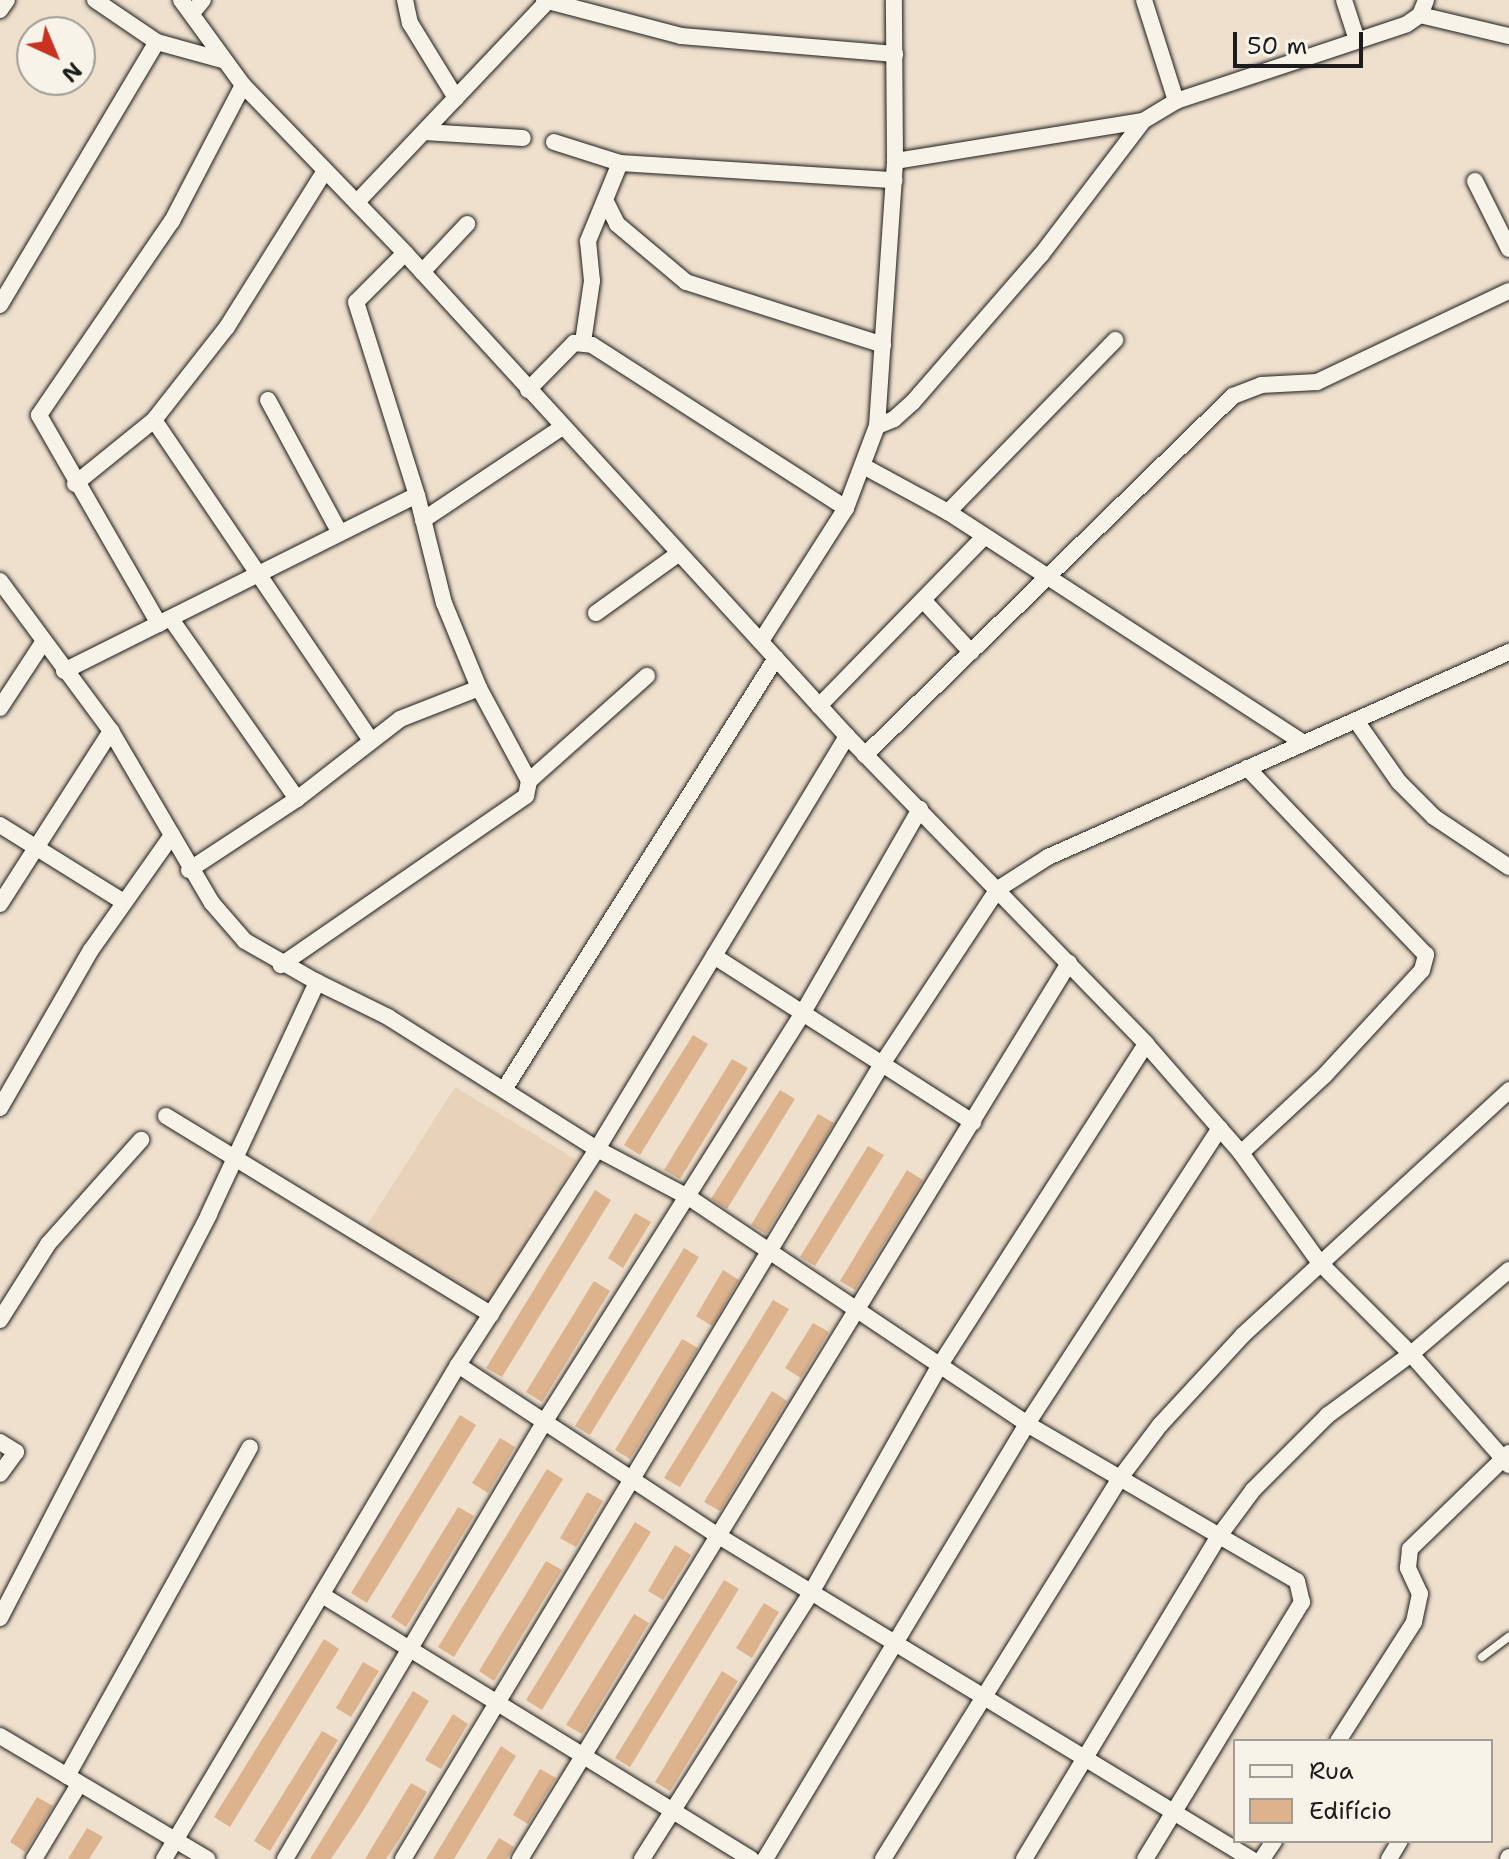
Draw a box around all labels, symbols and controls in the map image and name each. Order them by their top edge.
north arrow [16,16,96,96]
scale bar [1237,16,1367,66]
text: 50 m [1247,30,1307,62]
text: N [55,56,88,89]
legend [1233,1739,1493,1843]
text: Rua [1309,1755,1354,1787]
text: Edifício [1309,1795,1392,1827]

